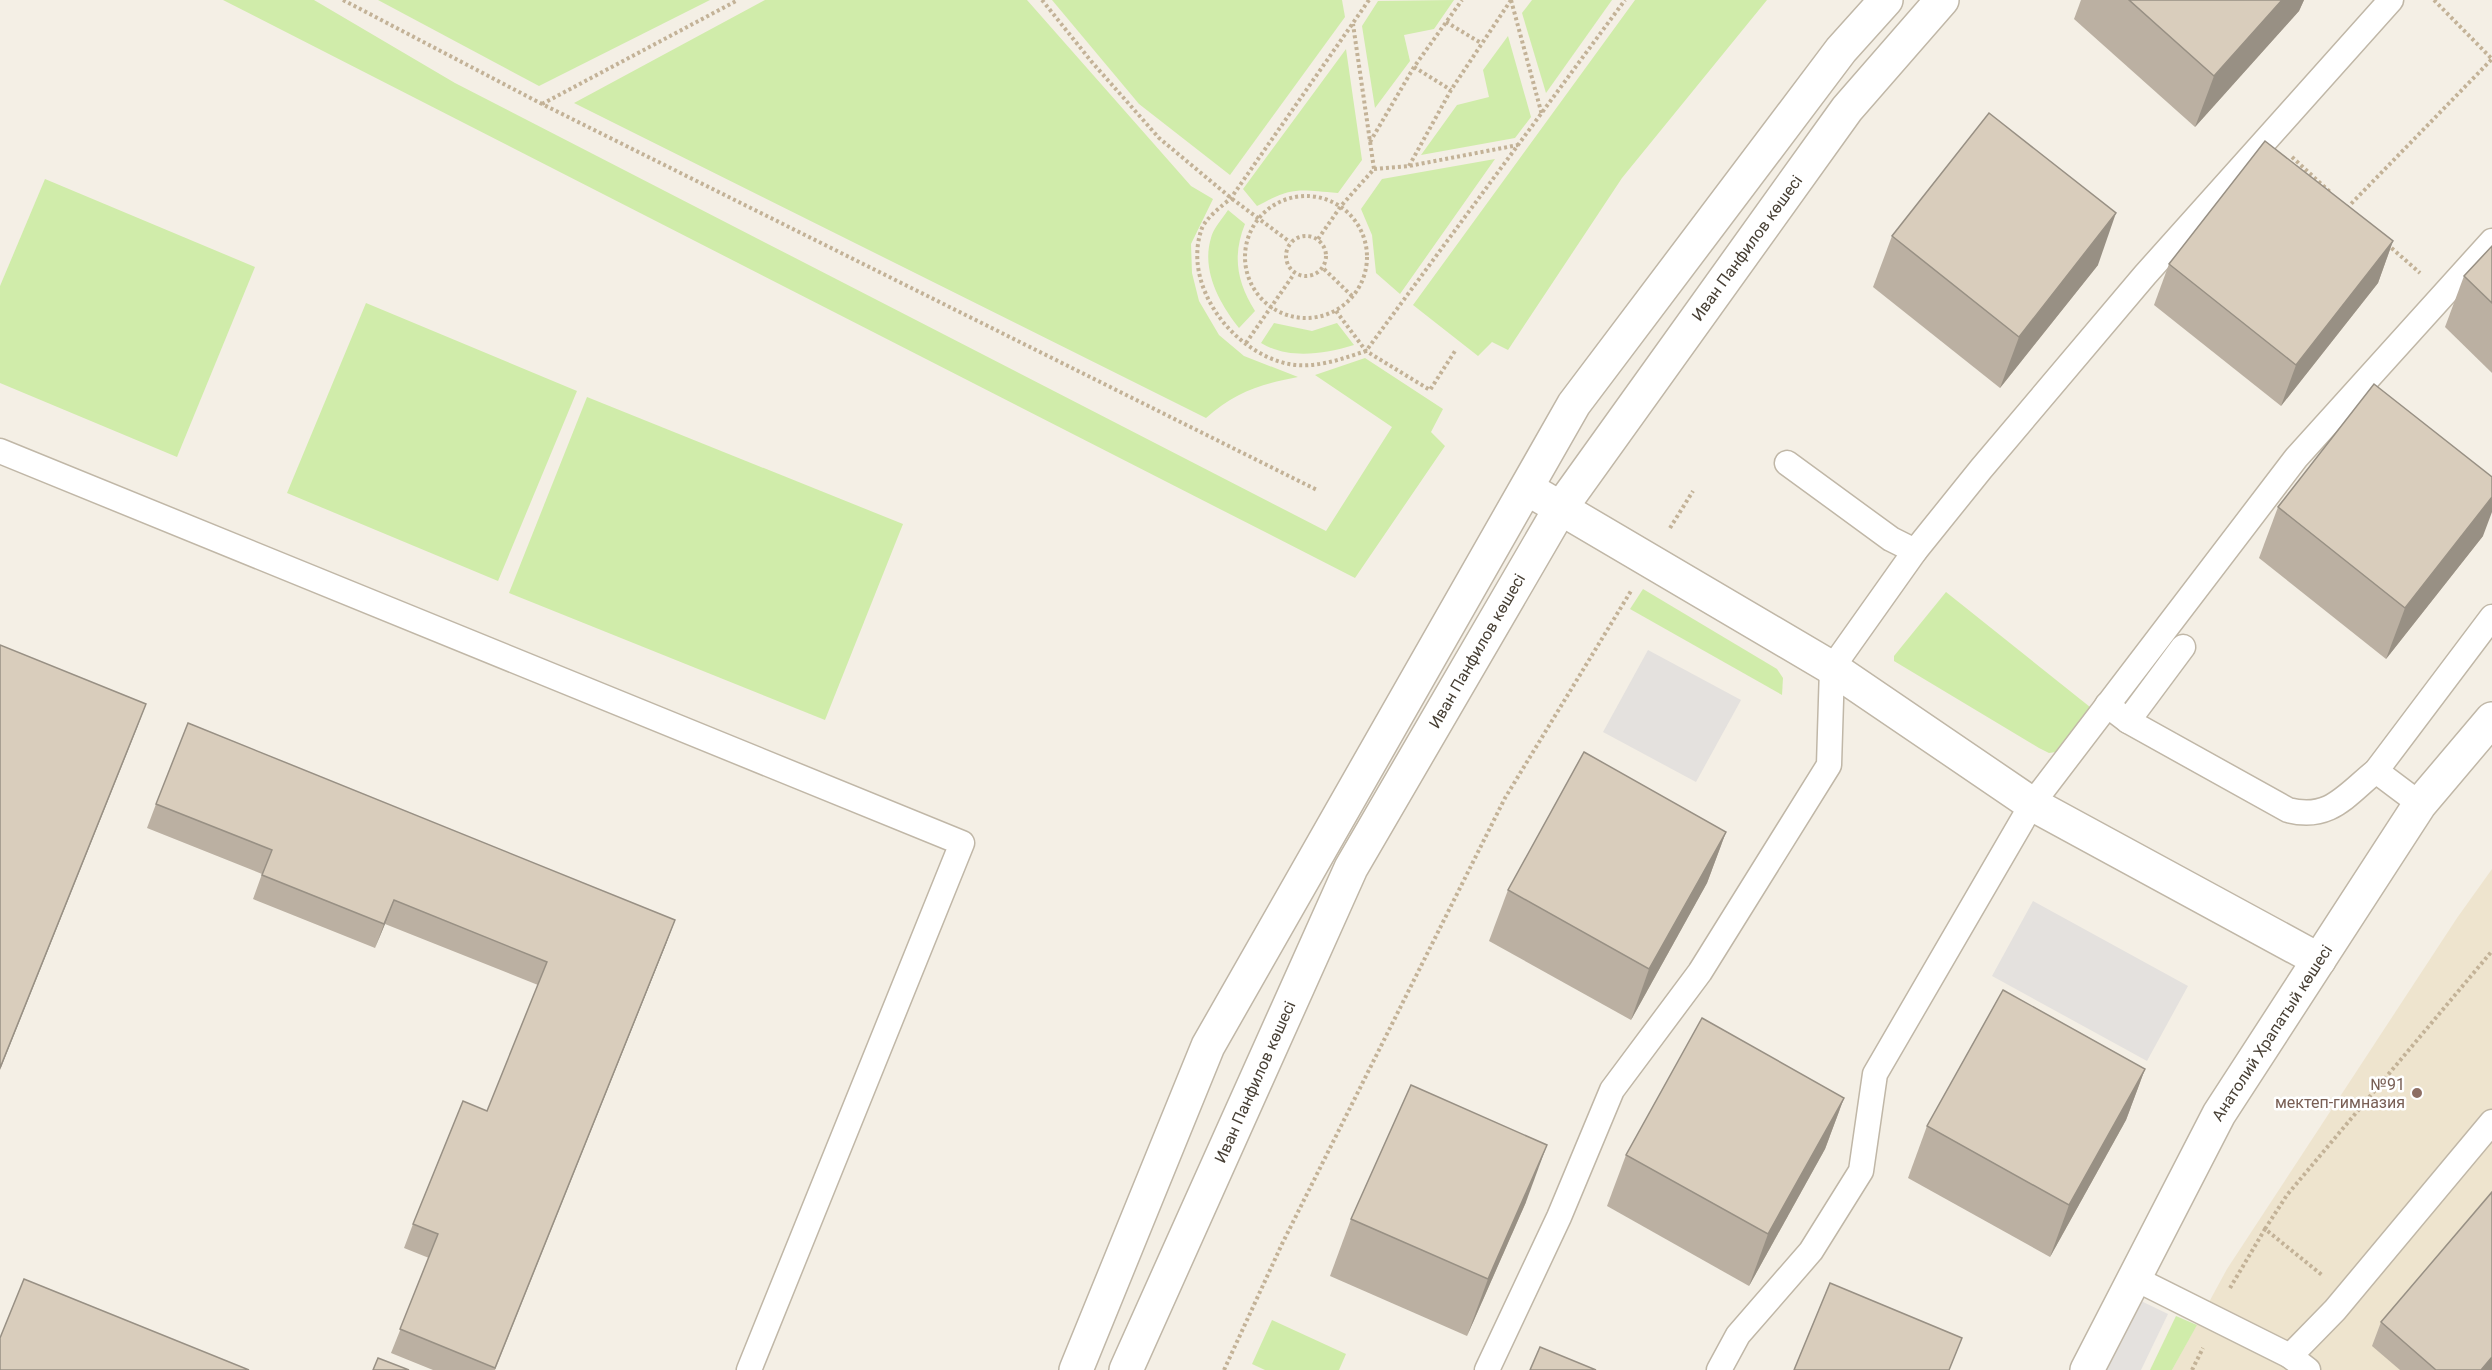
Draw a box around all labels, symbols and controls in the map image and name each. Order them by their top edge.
street label: Иван Панфилов көшесі [1688,171,1806,325]
street label: Иван Панфилов көшесі [1425,570,1529,732]
street label: Анатолий Храпатый көшесі [2208,941,2336,1125]
street label: Иван Панфилов көшесі [1211,998,1299,1166]
place label: №91 мектеп-гимназия [2275,1075,2405,1112]
marker: №91 мектеп-гимназия [2410,1086,2424,1100]

